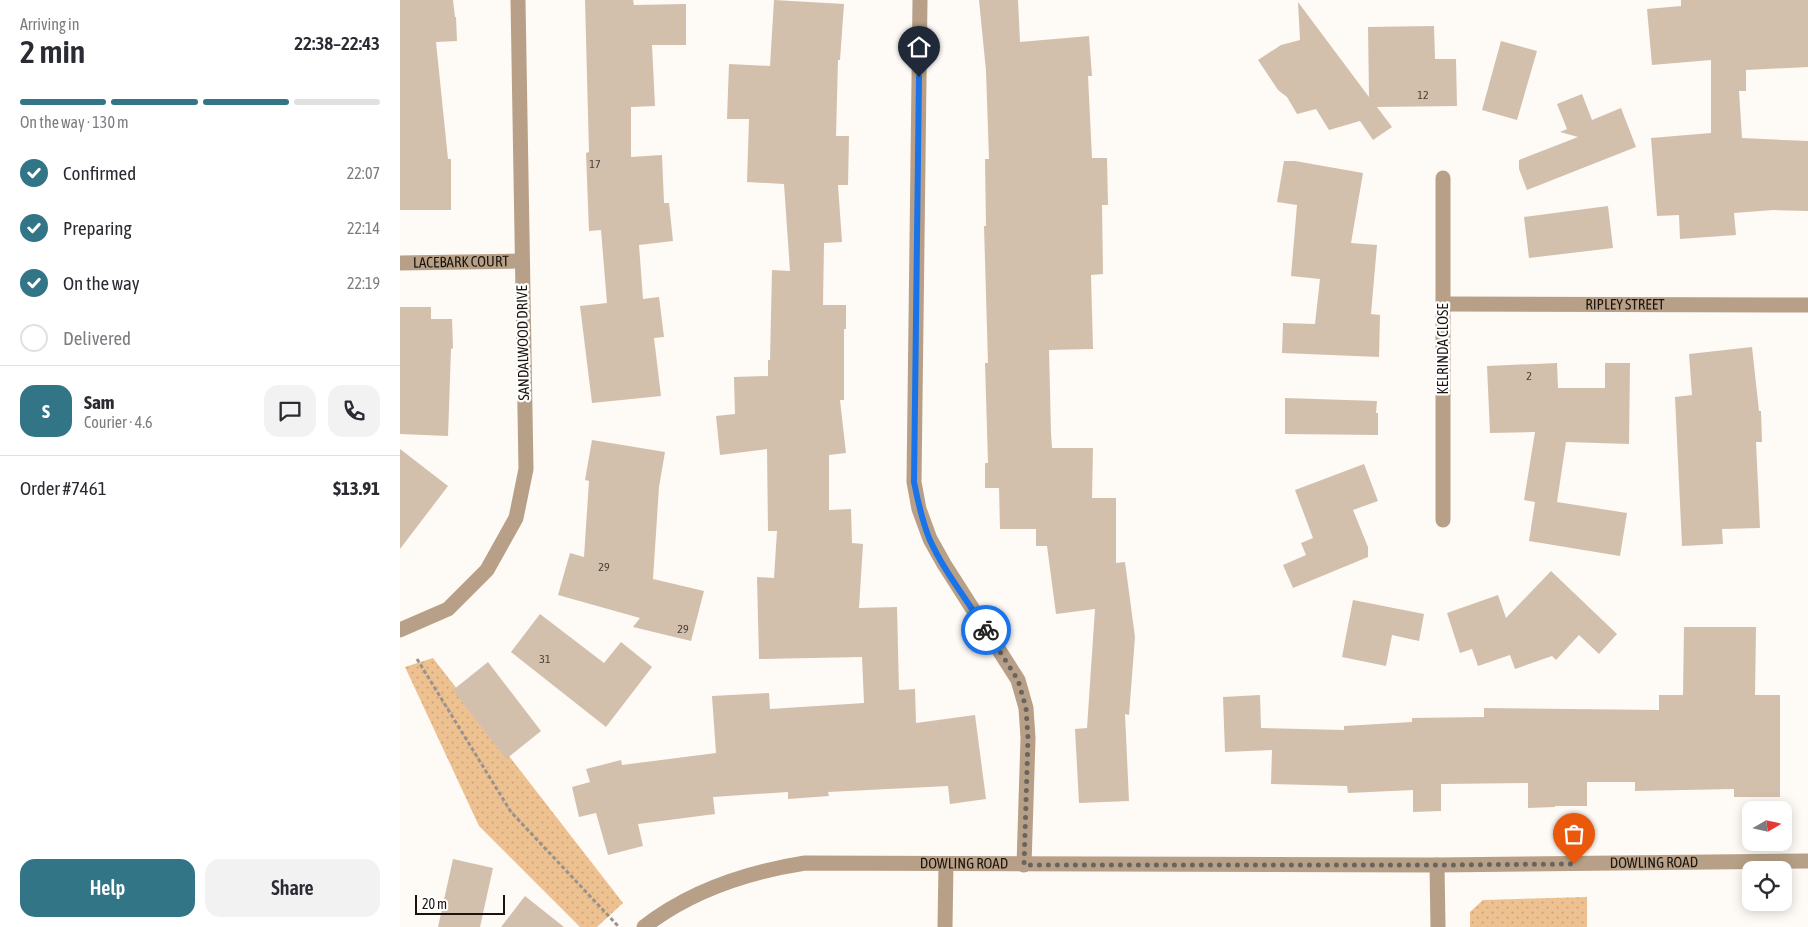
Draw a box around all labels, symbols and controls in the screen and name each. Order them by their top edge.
text: Arriving in [20,15,80,33]
pin [898,26,940,77]
text: 22:38–22:43 [294,32,380,54]
text: 2 min [20,33,85,70]
icon: home [905,33,933,61]
house number: 12 [1417,88,1429,102]
text: On the way · 130 m [20,113,129,131]
house number: 17 [589,157,601,171]
icon: check [20,159,48,187]
text: Confirmed [63,162,136,184]
text: 22:07 [347,164,380,182]
icon: check [20,214,48,242]
text: Preparing [63,217,132,239]
text: 22:14 [347,219,380,237]
street label: LACEBARK COURT [413,252,509,271]
icon: check [20,269,48,297]
text: On the way [63,272,140,294]
text: 22:19 [347,274,380,292]
street label: SANDALWOOD DRIVE [513,285,532,401]
street label: RIPLEY STREET [1585,295,1665,313]
street label: KELRINDA CLOSE [1434,303,1451,395]
text: Delivered [63,327,131,349]
house number: 2 [1526,369,1532,383]
button: chat [264,385,316,437]
button: phone [328,385,380,437]
text: Sam [84,391,115,413]
text: S [42,400,50,422]
text: Courier · 4.6 [84,413,153,431]
text: Order #7461 [20,477,107,499]
text: $13.91 [333,477,380,499]
house number: 29 [598,560,610,574]
courier [961,605,1011,655]
icon: bike [972,616,1000,644]
house number: 29 [677,622,689,636]
house number: 31 [539,652,551,666]
north arrow [1742,801,1792,851]
map controls [1742,801,1792,911]
pin [1553,813,1595,864]
icon: bag [1560,820,1588,848]
street label: DOWLING ROAD [1610,853,1698,871]
street label: DOWLING ROAD [920,854,1008,872]
button: Help [20,859,195,917]
button: Share [205,859,380,917]
button: locate [1742,861,1792,911]
scale bar [415,892,505,915]
text: 20 m [422,896,447,912]

